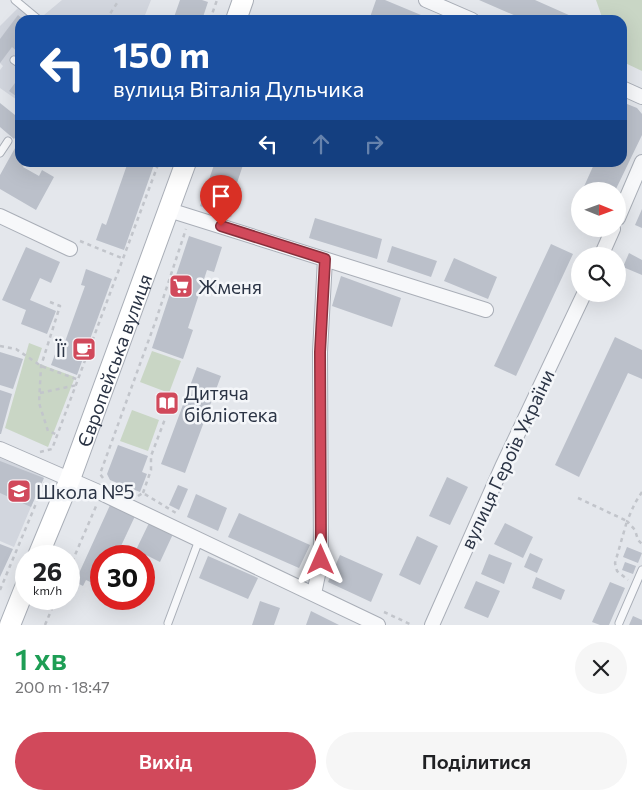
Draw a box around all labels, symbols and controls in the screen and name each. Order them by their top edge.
text: 150 m [113,32,210,75]
icon: left [30,35,95,100]
text: вулиця Віталія Дульчика [113,75,364,102]
icon: left [254,130,282,158]
icon: ahead [307,130,335,158]
icon: right [360,130,388,158]
pin [200,175,242,226]
icon: arrive [207,182,235,210]
north arrow [571,182,626,238]
map controls [571,182,626,302]
button: search [571,247,626,302]
street label: Європейська вулиця [71,270,156,450]
supermarket icon: Жменя [168,273,194,299]
place label: Жменя [198,275,262,298]
cafe icon: Її [71,336,97,362]
place label: Її [55,338,67,361]
street label: вулиця Героїв України [455,366,559,552]
place label: Дитяча бібліотека [184,381,278,426]
library icon: Дитяча бібліотека [154,390,180,416]
school or university icon: Школа №5 [6,478,32,504]
place label: Школа №5 [36,480,134,503]
position arrow [294,533,346,585]
speed limit sign: 30 [90,545,155,610]
text: 26 [33,556,62,586]
text: km/h [33,583,62,597]
text: 1 хв [15,639,67,676]
button: close [575,642,627,694]
text: 200 m · 18:47 [15,677,110,696]
button: Вихід [15,732,316,790]
button: Поділитися [326,732,627,790]

